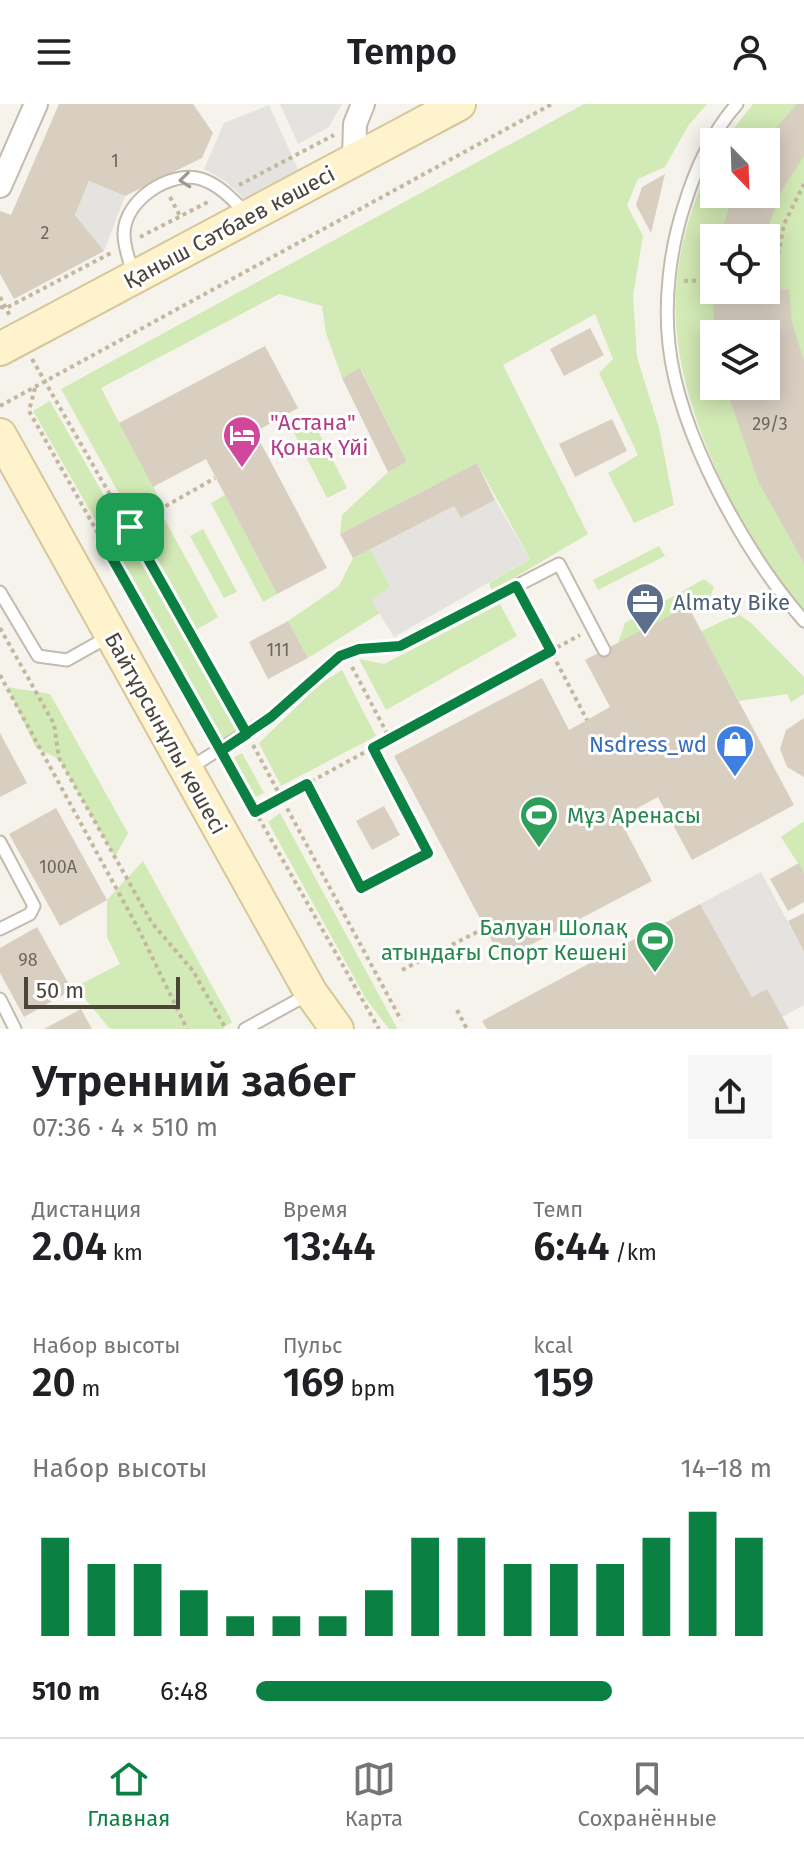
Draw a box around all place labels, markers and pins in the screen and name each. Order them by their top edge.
place label: "Астана" Қонақ Үйі [270,409,369,461]
hotel icon: "Астана" Қонақ Үйі [221,414,263,469]
pin [96,493,164,561]
office icon: Almaty Bike [624,581,666,636]
place label: Almaty Bike [673,589,790,616]
shop icon: Nsdress_wd [714,723,756,778]
place label: Nsdress_wd [589,731,707,758]
sports icon: Мұз Аренасы [518,794,560,849]
place label: Мұз Аренасы [567,802,701,829]
place label: Балуан Шолақ атындағы Спорт Кешені [381,914,628,966]
sports icon: Балуан Шолақ атындағы Спорт Кешені [634,919,676,974]

